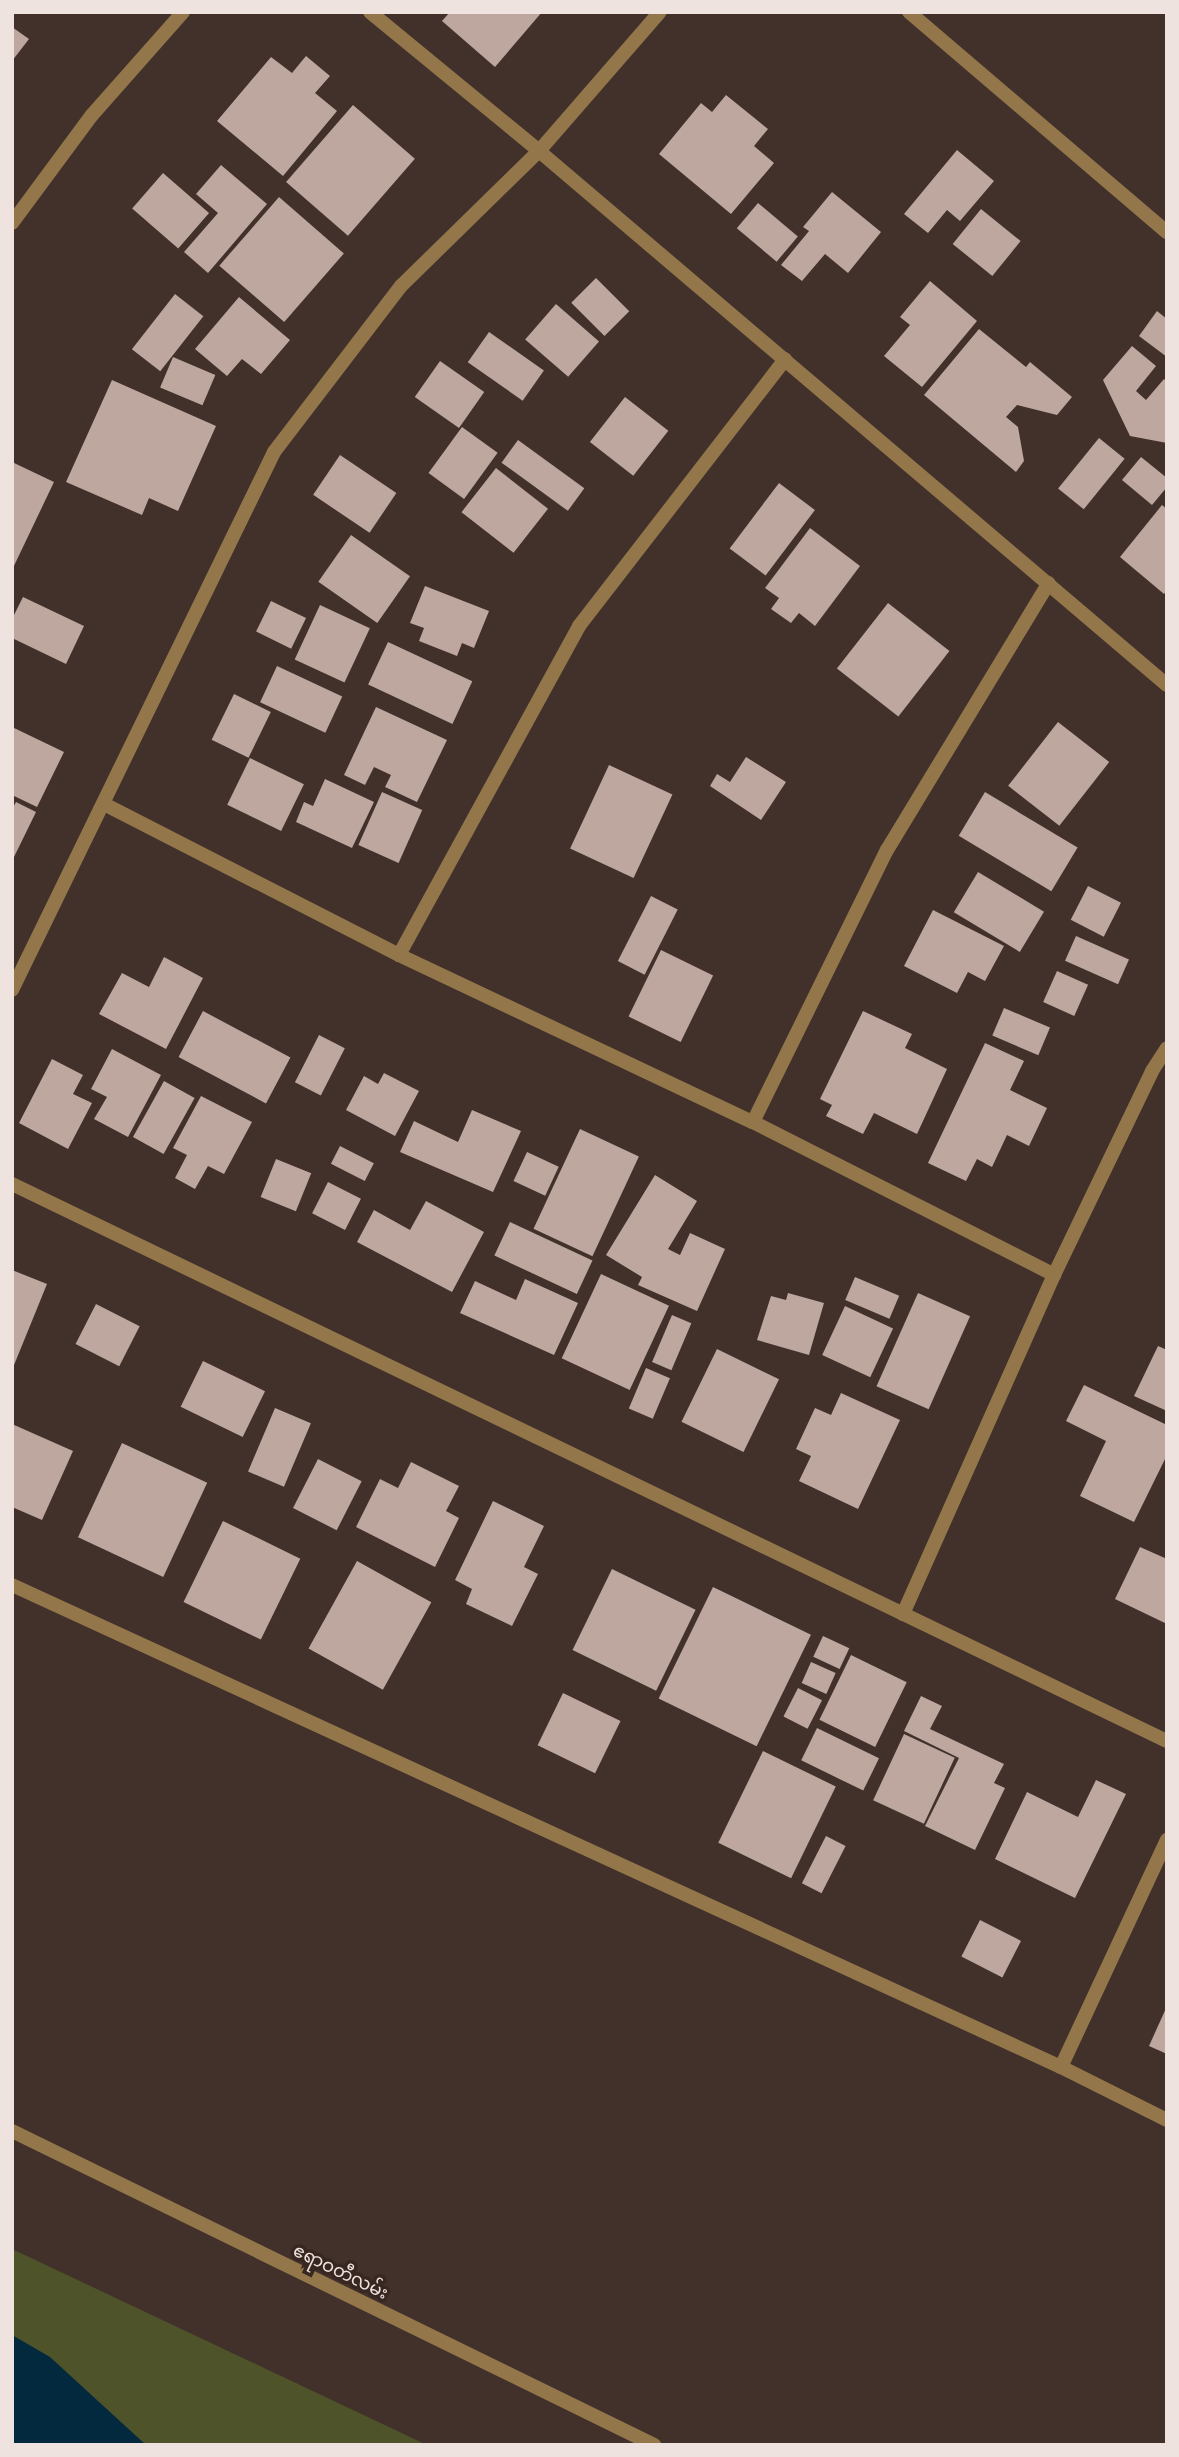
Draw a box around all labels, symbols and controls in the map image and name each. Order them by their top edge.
street label: ဧရာဝတီလမ်း [290,2239,392,2303]

